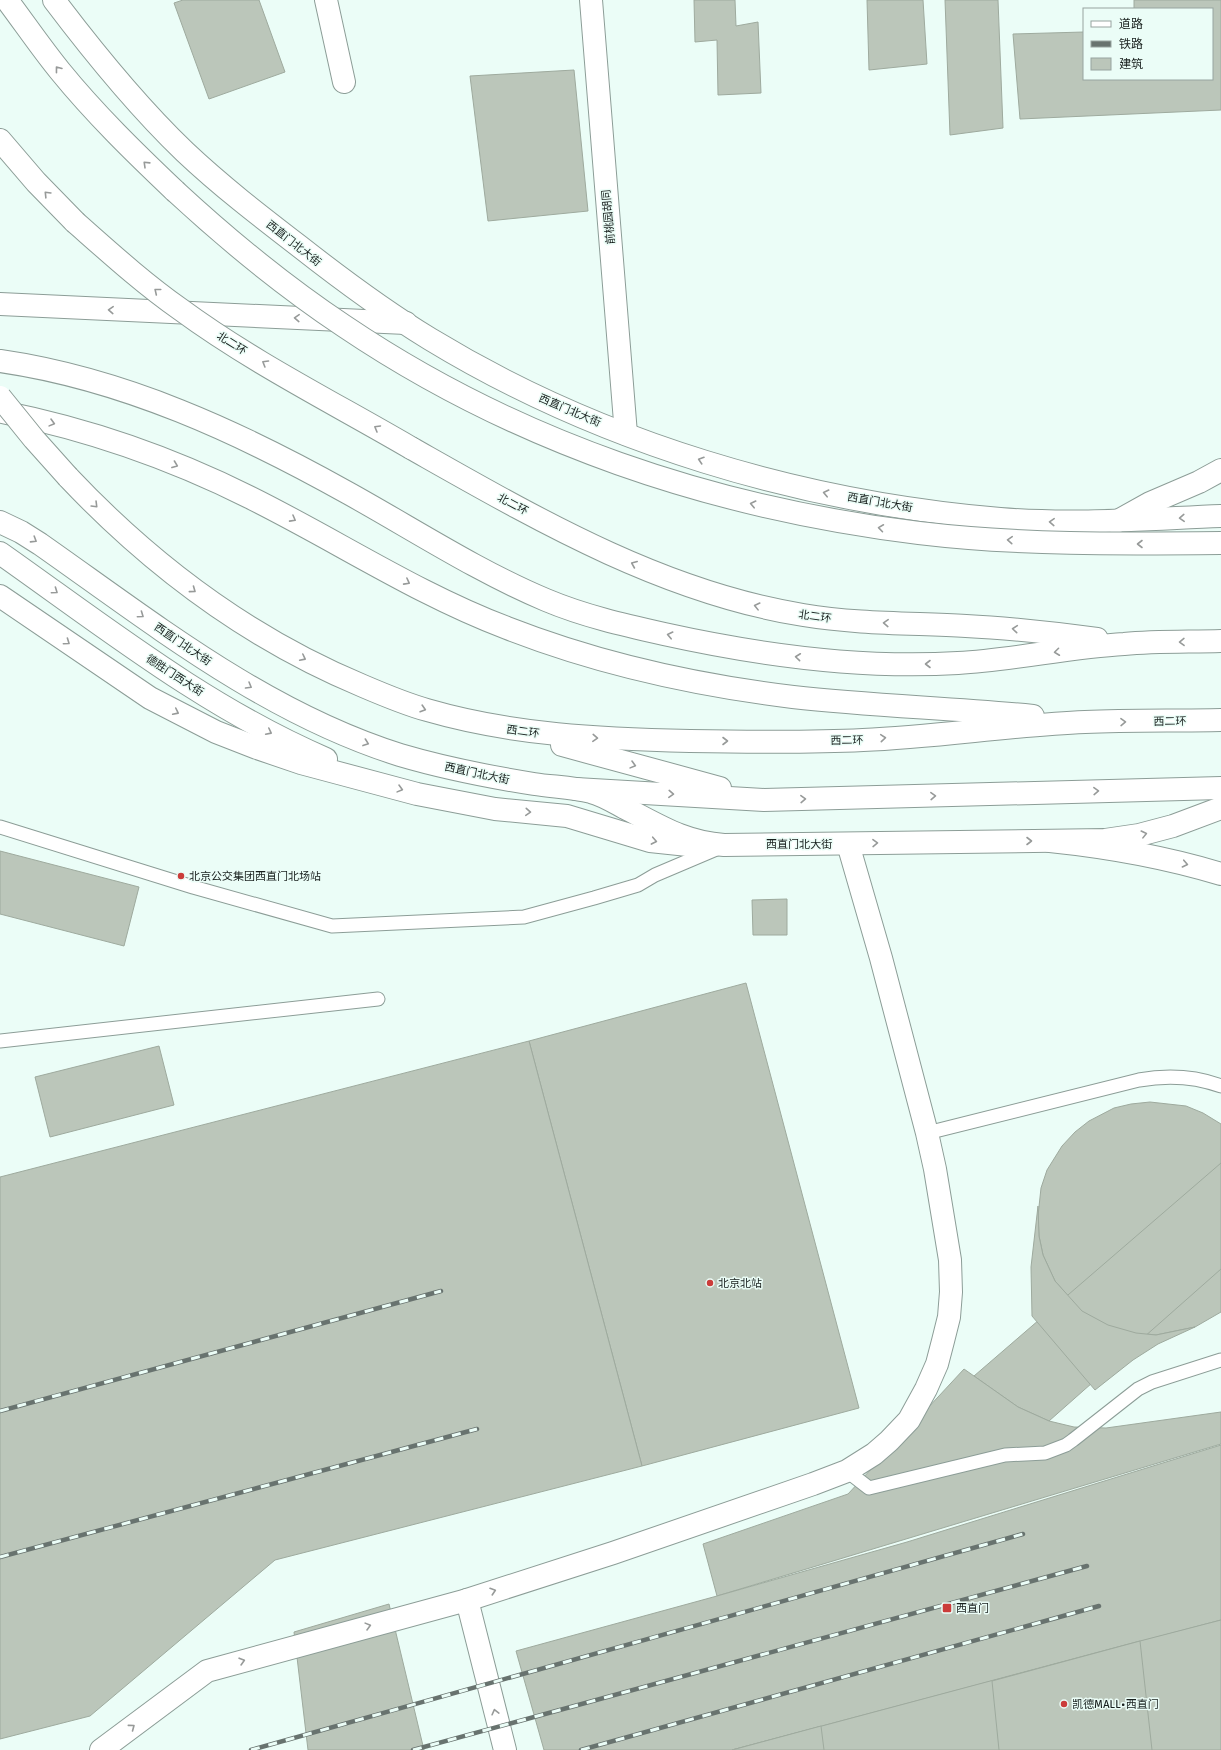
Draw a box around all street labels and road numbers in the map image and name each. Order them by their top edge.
street label: 前桃园胡同 [600,189,617,245]
street label: 西直门北大街 [264,218,324,269]
street label: 北二环 [214,329,249,358]
street label: 西直门北大街 [537,392,603,429]
street label: 西直门北大街 [846,490,914,515]
street label: 北二环 [495,491,530,518]
street label: 北二环 [798,608,832,625]
street label: 西直门北大街 [152,621,214,668]
street label: 德胜门西大街 [144,652,206,699]
street label: 西二环 [1153,715,1187,728]
street label: 西二环 [506,723,540,740]
street label: 西二环 [830,734,864,747]
street label: 西直门北大街 [443,760,511,787]
street label: 西直门北大街 [766,838,832,851]

